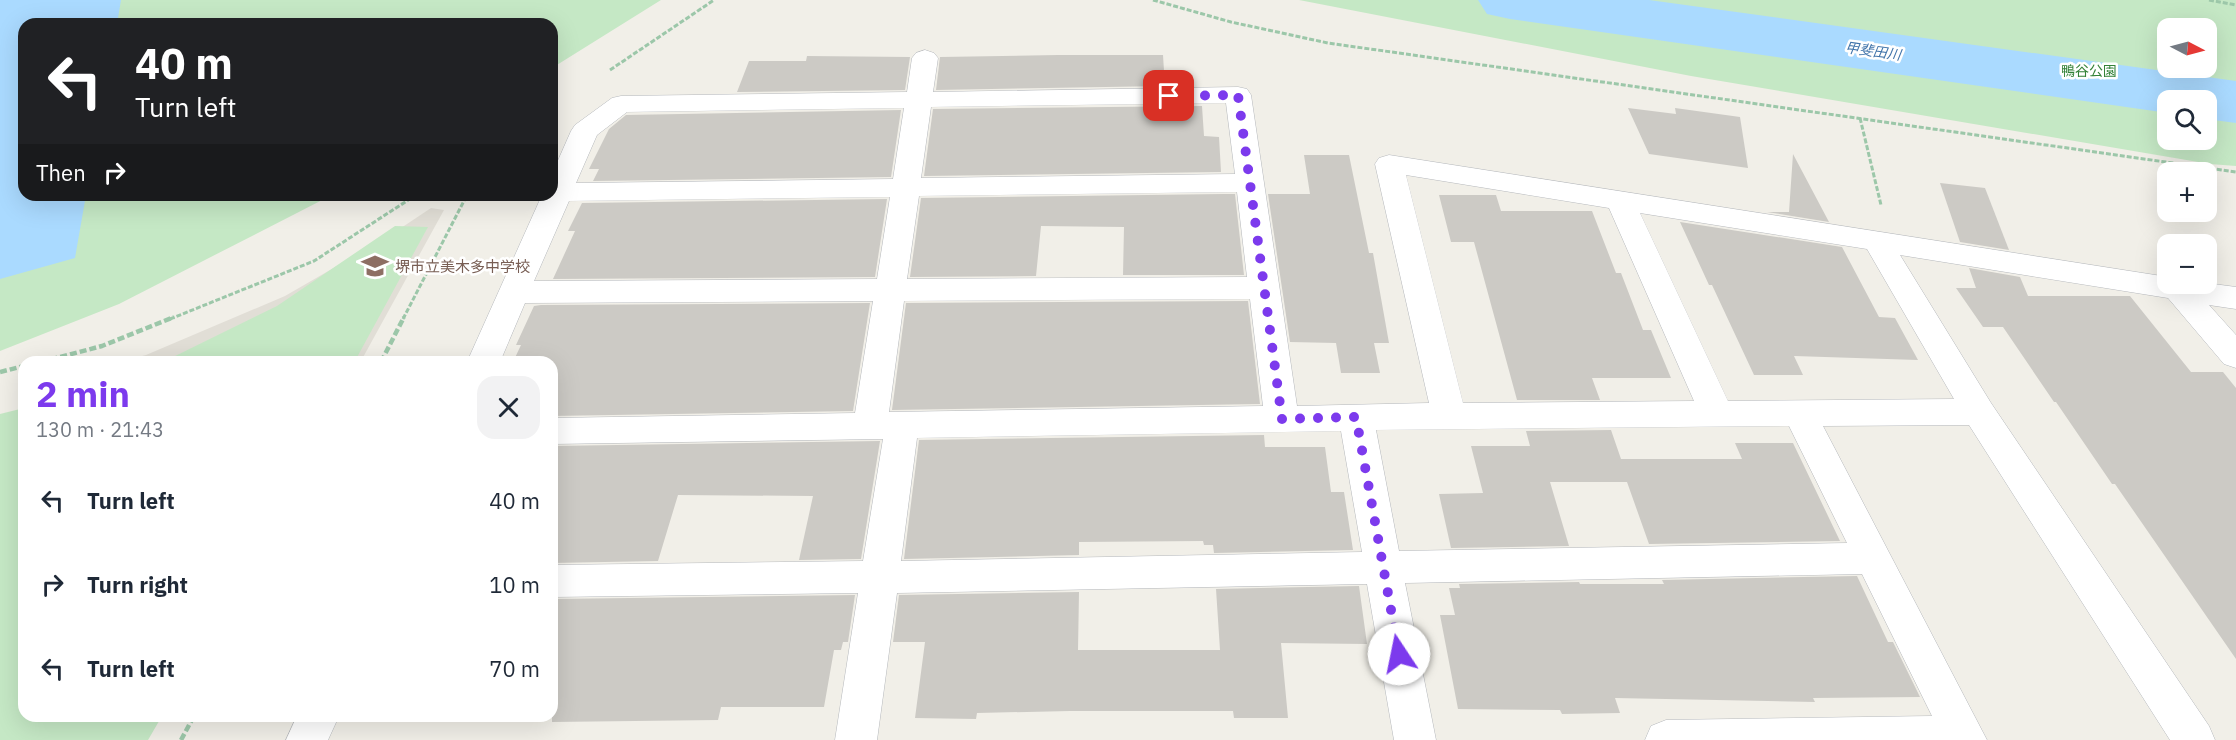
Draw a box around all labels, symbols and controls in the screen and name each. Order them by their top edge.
north arrow [2157,18,2217,78]
map controls [2157,18,2217,294]
text: 40 m [135,36,233,91]
water label: 甲斐田川 [1844,38,1904,64]
icon: left [36,42,114,120]
park label: 鴨谷公園 [2061,62,2117,80]
pin [1143,70,1194,121]
icon: arrive [1152,79,1185,112]
text: Turn left [135,89,236,124]
button: search [2157,90,2217,150]
icon: right [98,156,131,189]
text: Then [36,158,86,187]
button: + [2157,162,2217,222]
button: − [2157,234,2217,294]
school or university icon: 堺市立美木多中学校 [360,251,390,281]
place label: 堺市立美木多中学校 [395,257,530,276]
text: 2 min [36,370,130,417]
button: close [477,376,540,439]
text: 130 m · 21:43 [36,416,164,443]
icon: left [36,484,69,517]
text: Turn left [87,486,175,515]
text: 40 m [489,486,540,515]
icon: right [36,568,69,601]
text: Turn right [87,570,188,599]
text: 10 m [489,570,540,599]
position arrow [1367,622,1431,686]
icon: left [36,652,69,685]
text: Turn left [87,654,175,683]
text: 70 m [489,654,540,683]

